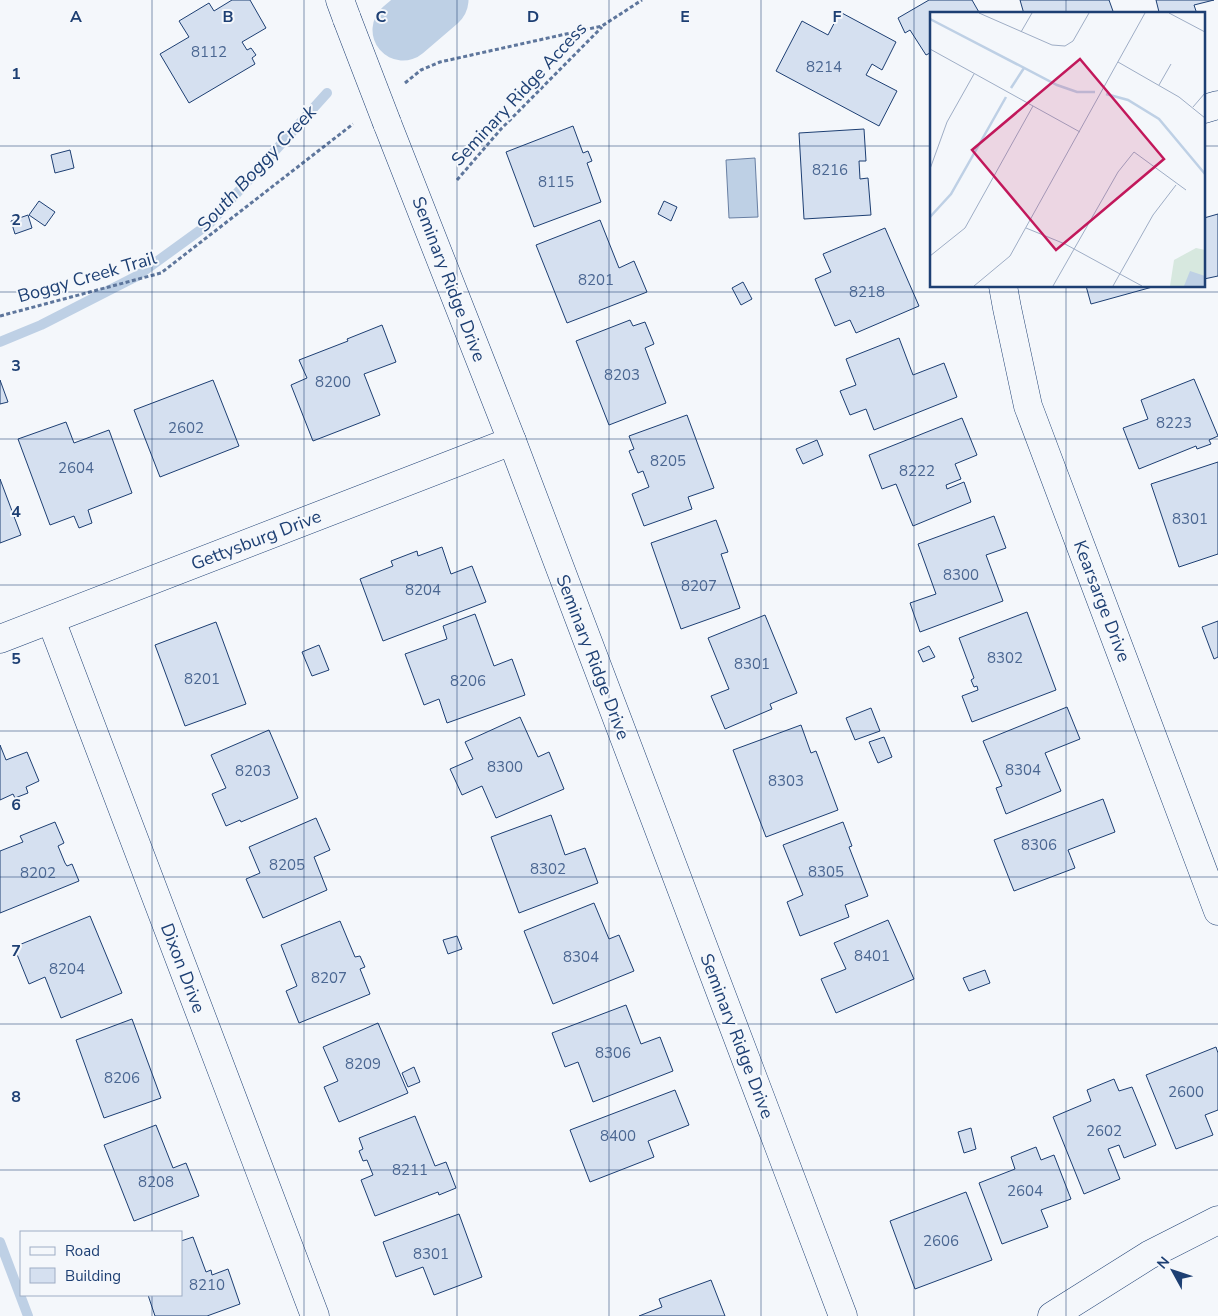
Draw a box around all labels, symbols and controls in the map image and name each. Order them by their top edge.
text: A [70,6,82,28]
text: B [222,6,234,28]
text: C [376,6,387,28]
text: D [527,6,539,28]
text: E [680,6,690,28]
text: F [833,6,842,28]
inset map [930,12,1206,288]
street label: Seminary Ridge Access [446,17,592,171]
house number: 8112 [191,42,227,62]
house number: 8214 [806,57,842,77]
text: 1 [11,63,21,85]
water label: South Boggy Creek [191,99,323,238]
house number: 8216 [812,160,848,180]
house number: 8115 [538,172,574,192]
street label: Seminary Ridge Drive [406,193,492,365]
text: 2 [11,209,21,231]
street label: Boggy Creek Trail [15,246,160,308]
house number: 8201 [578,270,614,290]
house number: 8218 [849,282,885,302]
text: 3 [11,355,21,377]
house number: 8203 [604,365,640,385]
house number: 8200 [315,372,351,392]
house number: 8223 [1156,413,1192,433]
house number: 2602 [168,418,204,438]
house number: 8205 [650,451,686,471]
house number: 2604 [58,458,94,478]
house number: 8222 [899,461,935,481]
text: 4 [11,501,21,523]
street label: Gettysburg Drive [187,504,325,576]
house number: 8301 [1172,509,1208,529]
street label: Kearsarge Drive [1068,537,1136,665]
house number: 8300 [943,565,979,585]
street label: Seminary Ridge Drive [550,571,636,743]
house number: 8207 [681,576,717,596]
house number: 8204 [405,580,441,600]
text: 5 [11,648,21,670]
house number: 8302 [987,648,1023,668]
house number: 8301 [734,654,770,674]
house number: 8201 [184,669,220,689]
house number: 8206 [450,671,486,691]
house number: 8300 [487,757,523,777]
house number: 8304 [1005,760,1041,780]
house number: 8203 [235,761,271,781]
house number: 8303 [768,771,804,791]
text: 6 [11,794,21,816]
house number: 8306 [1021,835,1057,855]
house number: 8205 [269,855,305,875]
house number: 8302 [530,859,566,879]
house number: 8305 [808,862,844,882]
house number: 8202 [20,863,56,883]
street label: Dixon Drive [155,920,211,1016]
text: 7 [11,940,21,962]
house number: 8401 [854,946,890,966]
house number: 8304 [563,947,599,967]
street label: Seminary Ridge Drive [694,950,780,1122]
house number: 8204 [49,959,85,979]
house number: 8207 [311,968,347,988]
house number: 8306 [595,1043,631,1063]
house number: 8209 [345,1054,381,1074]
house number: 8206 [104,1068,140,1088]
house number: 2600 [1168,1082,1204,1102]
text: 8 [11,1086,21,1108]
house number: 2602 [1086,1121,1122,1141]
house number: 8400 [600,1126,636,1146]
house number: 8211 [392,1160,428,1180]
house number: 8208 [138,1172,174,1192]
house number: 2604 [1007,1181,1043,1201]
legend [20,1231,182,1296]
house number: 2606 [923,1231,959,1251]
text: Road [65,1241,100,1261]
house number: 8301 [413,1244,449,1264]
north arrow [1148,1246,1198,1296]
text: N [1153,1253,1174,1273]
text: Building [65,1266,121,1286]
house number: 8210 [189,1275,225,1295]

